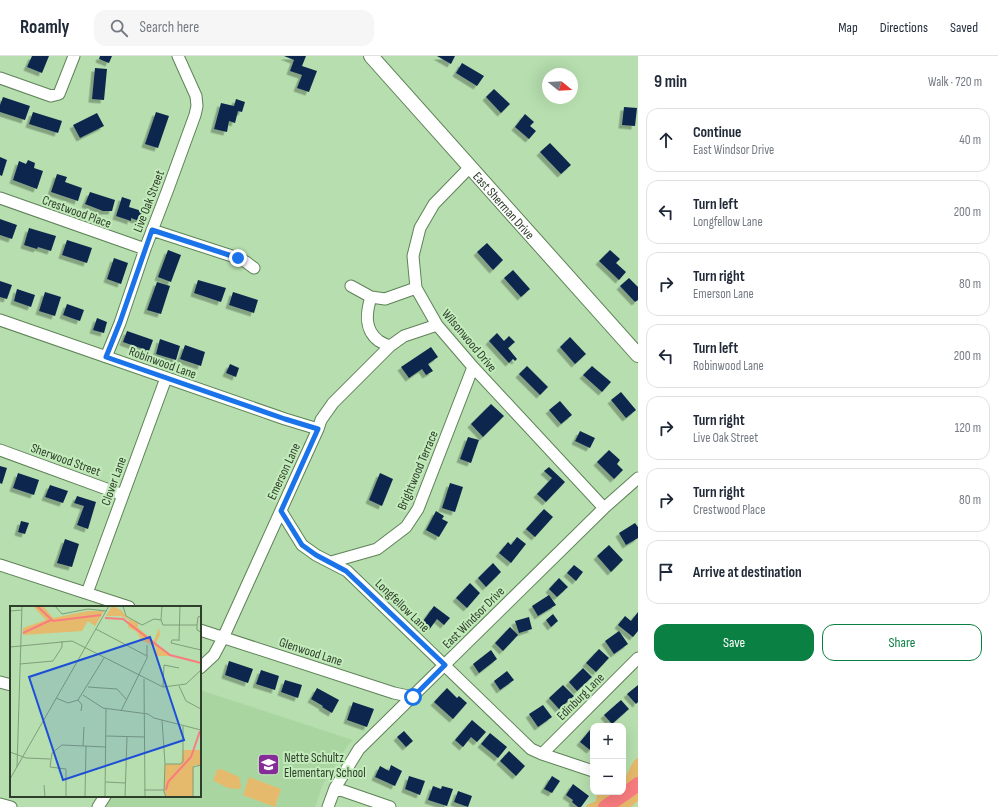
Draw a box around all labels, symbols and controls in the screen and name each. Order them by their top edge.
search box [94,10,374,46]
text: Roamly [20,16,70,39]
icon: search [108,17,130,39]
text: Search here [140,18,199,37]
text: Map [838,19,858,36]
text: Directions [880,19,928,36]
text: Saved [950,19,978,36]
north arrow [542,68,578,104]
text: 9 min [654,72,687,92]
text: Walk · 720 m [928,74,982,90]
text: Continue [693,123,742,142]
icon: ahead [655,129,677,151]
text: 40 m [959,132,981,148]
text: East Windsor Drive [693,142,774,158]
street label: Live Oak Street [130,168,168,235]
street label: East Sherman Drive [469,169,538,243]
street label: Crestwood Place [40,192,113,232]
text: Turn left [693,195,738,214]
icon: left [655,201,677,223]
text: 200 m [954,204,981,220]
text: Longfellow Lane [693,214,763,230]
route end [229,249,247,267]
text: Turn right [693,267,745,286]
icon: right [655,273,677,295]
text: 80 m [959,276,981,292]
text: Emerson Lane [693,286,754,302]
street label: Wilsonwood Drive [438,306,500,375]
text: Turn left [693,339,738,358]
street label: Robinwood Lane [127,343,199,383]
icon: left [655,345,677,367]
text: 200 m [954,348,981,364]
text: Robinwood Lane [693,358,764,374]
text: Turn right [693,411,745,430]
icon: right [655,417,677,439]
text: 120 m [955,420,981,436]
street label: Brightwood Terrace [394,428,442,512]
text: Live Oak Street [693,430,758,446]
street label: Sherwood Street [29,440,103,480]
street label: Emerson Lane [264,441,304,502]
street label: Clover Lane [98,455,130,508]
text: Turn right [693,483,745,502]
icon: right [655,489,677,511]
text: 80 m [959,492,981,508]
text: Crestwood Place [693,502,765,518]
icon: arrive [655,561,677,583]
text: Arrive at destination [693,563,802,582]
street label: Longfellow Lane [372,576,433,636]
street label: East Windsor Drive [439,583,508,652]
inset map [10,606,201,797]
button: Save [654,624,814,661]
button: Share [822,624,982,661]
street label: Glenwood Lane [277,634,344,670]
street label: Edinburg Lane [554,670,608,724]
route start [404,688,422,706]
map controls [590,723,626,795]
button: + [590,723,626,759]
place label: Nette Schultz Elementary School [284,750,366,781]
school or university icon: Nette Schultz Elementary School [255,751,281,777]
button: − [590,759,626,795]

